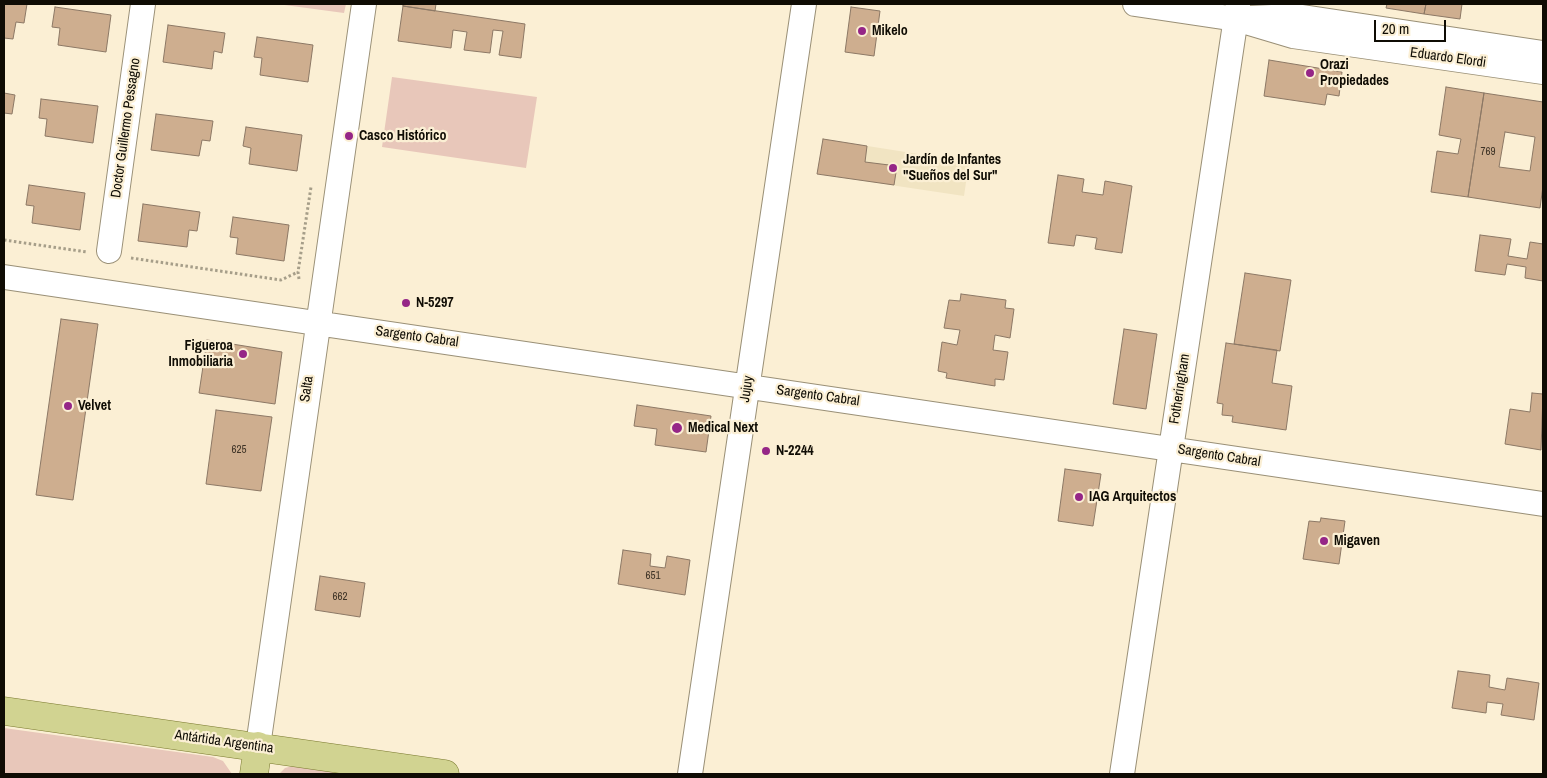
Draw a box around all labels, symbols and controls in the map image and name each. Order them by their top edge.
scale bar [1377,10,1450,42]
text: 20 m [1382,18,1409,39]
place label: Mikelo [872,23,908,39]
marker: Mikelo [856,25,868,37]
street label: Eduardo Elordi [1409,44,1487,72]
street label: Doctor Guillermo Pessagno [108,57,144,199]
place label: Orazi Propiedades [1320,57,1389,90]
marker: Orazi Propiedades [1304,67,1316,79]
place label: Casco Histórico [359,128,446,144]
marker: Casco Histórico [343,130,355,142]
house number: 769 [1480,145,1496,159]
place label: Jardín de Infantes "Sueños del Sur" [903,152,1001,184]
marker: Jardín de Infantes "Sueños del Sur" [887,162,899,174]
place label: N-5297 [416,295,454,311]
marker: N-5297 [400,297,412,309]
street label: Sargento Cabral [374,323,460,351]
place label: Figueroa Inmobiliaria [169,338,233,371]
marker: Figueroa Inmobiliaria [237,348,249,360]
street label: Fotheringham [1166,353,1194,425]
street label: Salta [297,375,317,403]
street label: Jujuy [737,375,757,403]
street label: Sargento Cabral [775,382,861,410]
place label: Velvet [78,398,111,414]
marker: Velvet [62,400,74,412]
place label: Medical Next [688,420,758,436]
marker: Medical Next [670,421,684,435]
street label: Sargento Cabral [1176,441,1262,471]
house number: 625 [231,443,247,457]
place label: N-2244 [776,443,814,459]
marker: N-2244 [760,445,772,457]
place label: IAG Arquitectos [1089,489,1176,505]
marker: IAG Arquitectos [1073,491,1085,503]
place label: Migaven [1334,533,1380,549]
marker: Migaven [1318,535,1330,547]
house number: 651 [645,569,661,583]
house number: 662 [332,590,348,604]
street label: Antártida Argentina [174,727,274,757]

